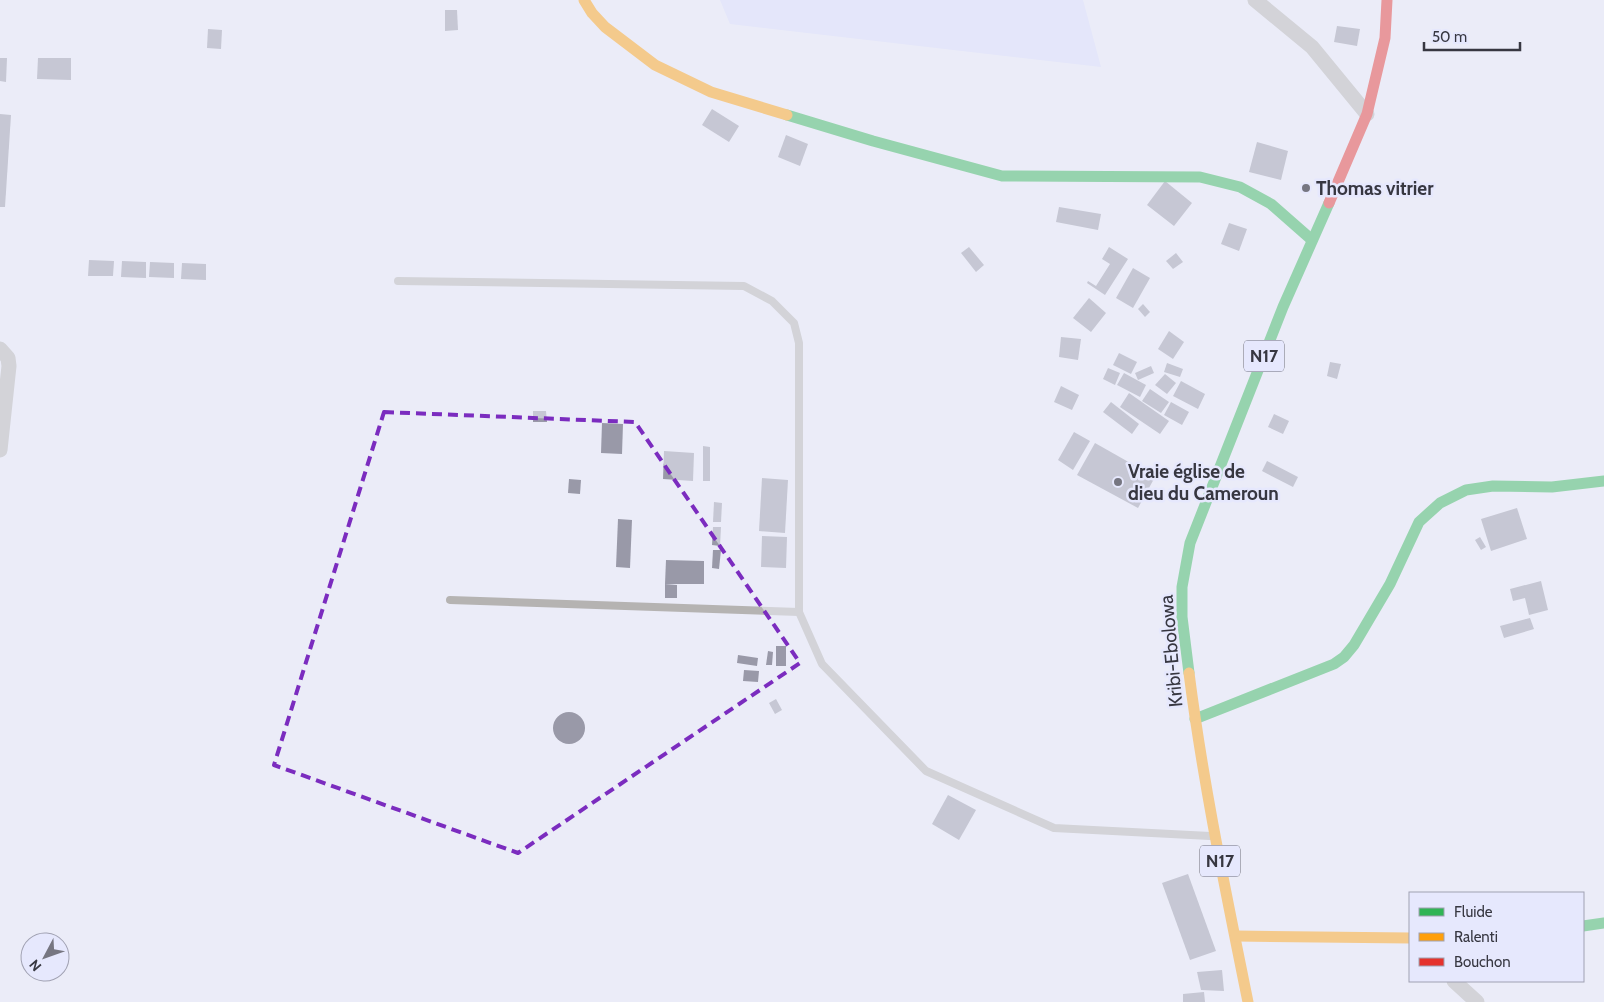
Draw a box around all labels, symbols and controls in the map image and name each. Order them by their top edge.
scale bar [1424,20,1520,52]
text: 50 m [1432,28,1467,46]
place label: Thomas vitrier [1316,177,1434,200]
marker: Thomas vitrier [1300,182,1312,194]
road number: N17 [1244,341,1284,372]
place label: Vraie église de dieu du Cameroun [1128,460,1279,505]
marker: Vraie église de dieu du Cameroun [1112,476,1124,488]
street label: Kribi-Ebolowa [1155,594,1187,708]
road number: N17 [1200,846,1240,876]
legend [1409,892,1584,982]
text: Fluide [1454,903,1493,921]
text: Ralenti [1454,928,1498,946]
north arrow [20,932,70,982]
text: Bouchon [1454,953,1511,971]
text: N [25,956,45,975]

